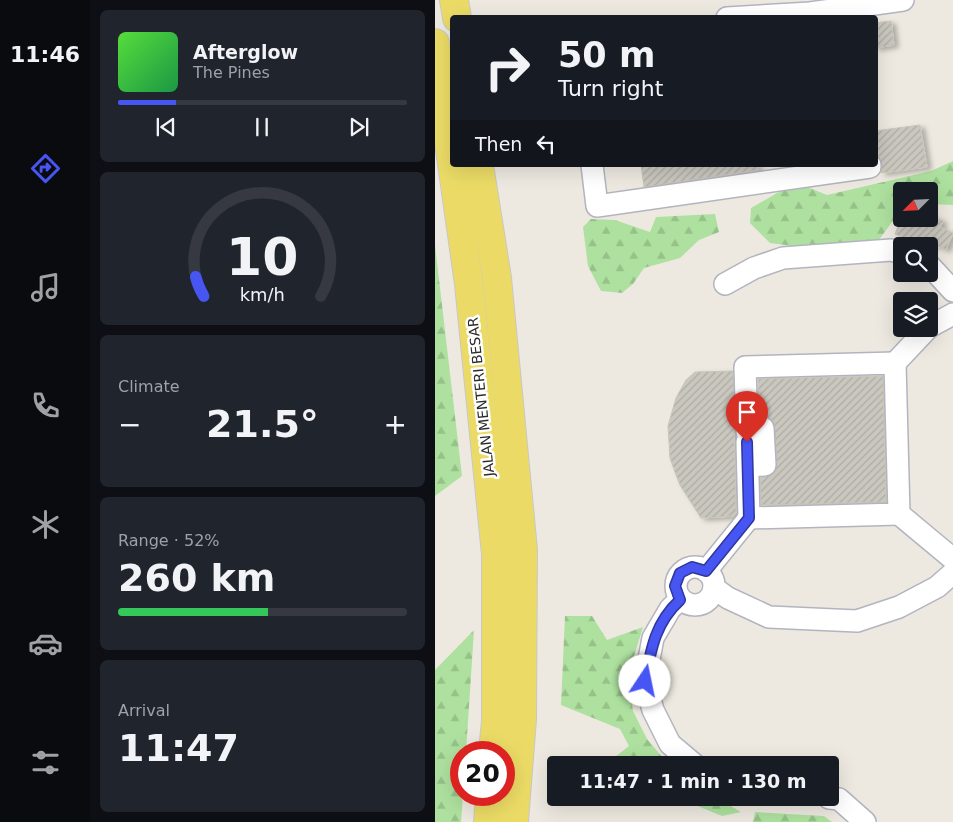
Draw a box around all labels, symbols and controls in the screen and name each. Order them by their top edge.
icon: right [475,35,540,100]
text: 50 m [558,35,655,75]
text: Afterglow [193,41,298,63]
text: 11:46 [10,42,80,67]
text: The Pines [193,63,270,82]
text: Turn right [558,76,663,101]
icon: previous [152,113,180,141]
icon: pause [248,113,276,141]
icon: next [345,113,373,141]
icon: left [532,130,560,158]
text: Then [475,133,522,155]
icon: directions [28,151,63,186]
north arrow [893,182,937,228]
map controls [893,182,938,337]
text: 10 [226,227,299,287]
button: search [893,237,938,282]
icon: music [28,270,63,305]
text: km/h [240,284,285,305]
button: layers [893,292,938,337]
street label: JALAN MENTERI BESAR [465,316,497,478]
text: Climate [118,377,180,396]
icon: phone [28,388,63,423]
pin [726,391,768,442]
icon: arrive [733,398,761,426]
text: 21.5° [206,402,319,446]
text: − [118,408,141,441]
text: + [384,408,407,441]
icon: climate [28,507,63,542]
text: Range · 52% [118,531,220,550]
text: 260 km [118,556,275,600]
icon: car [28,626,63,661]
position arrow [618,654,670,706]
text: Arrival [118,701,170,720]
text: 11:47 [118,726,239,770]
speed limit sign: 20 [450,741,515,806]
icon: filters [28,745,63,780]
text: 11:47 · 1 min · 130 m [579,770,807,792]

